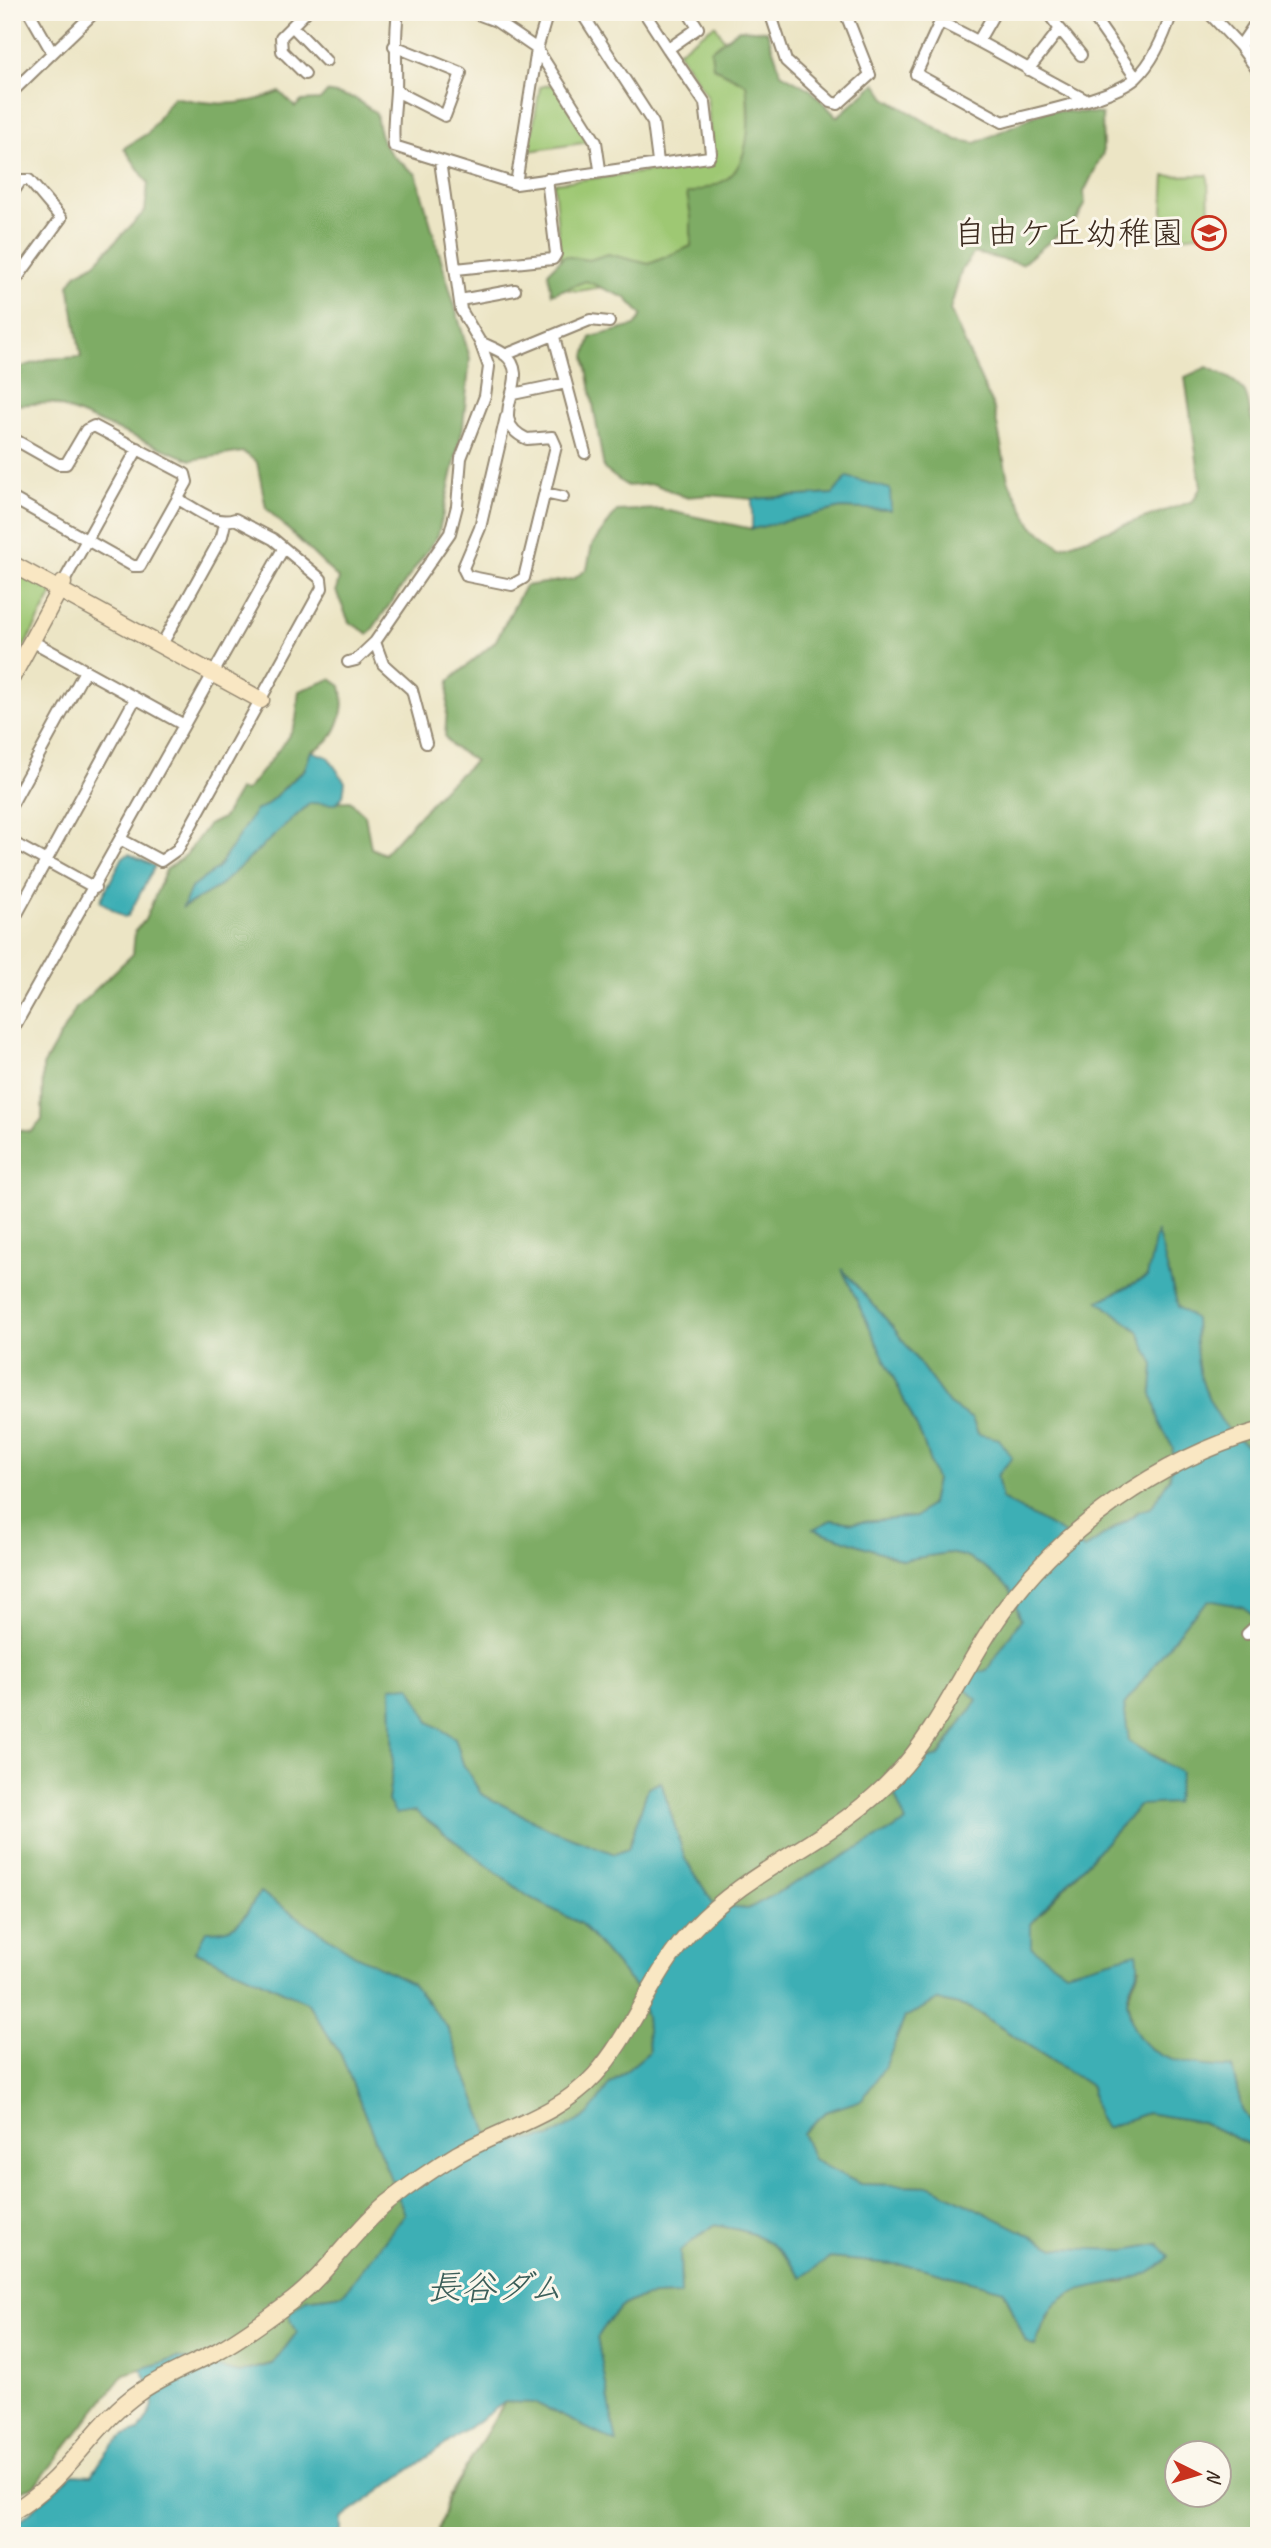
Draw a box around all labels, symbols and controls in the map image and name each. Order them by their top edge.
place label: 自由ケ丘幼稚園 [953,212,1184,254]
school or university icon: 自由ケ丘幼稚園 [1190,214,1228,252]
water label: 長谷ダム [426,2265,564,2310]
north arrow [1162,2440,1232,2510]
text: N [1201,2468,1226,2486]

